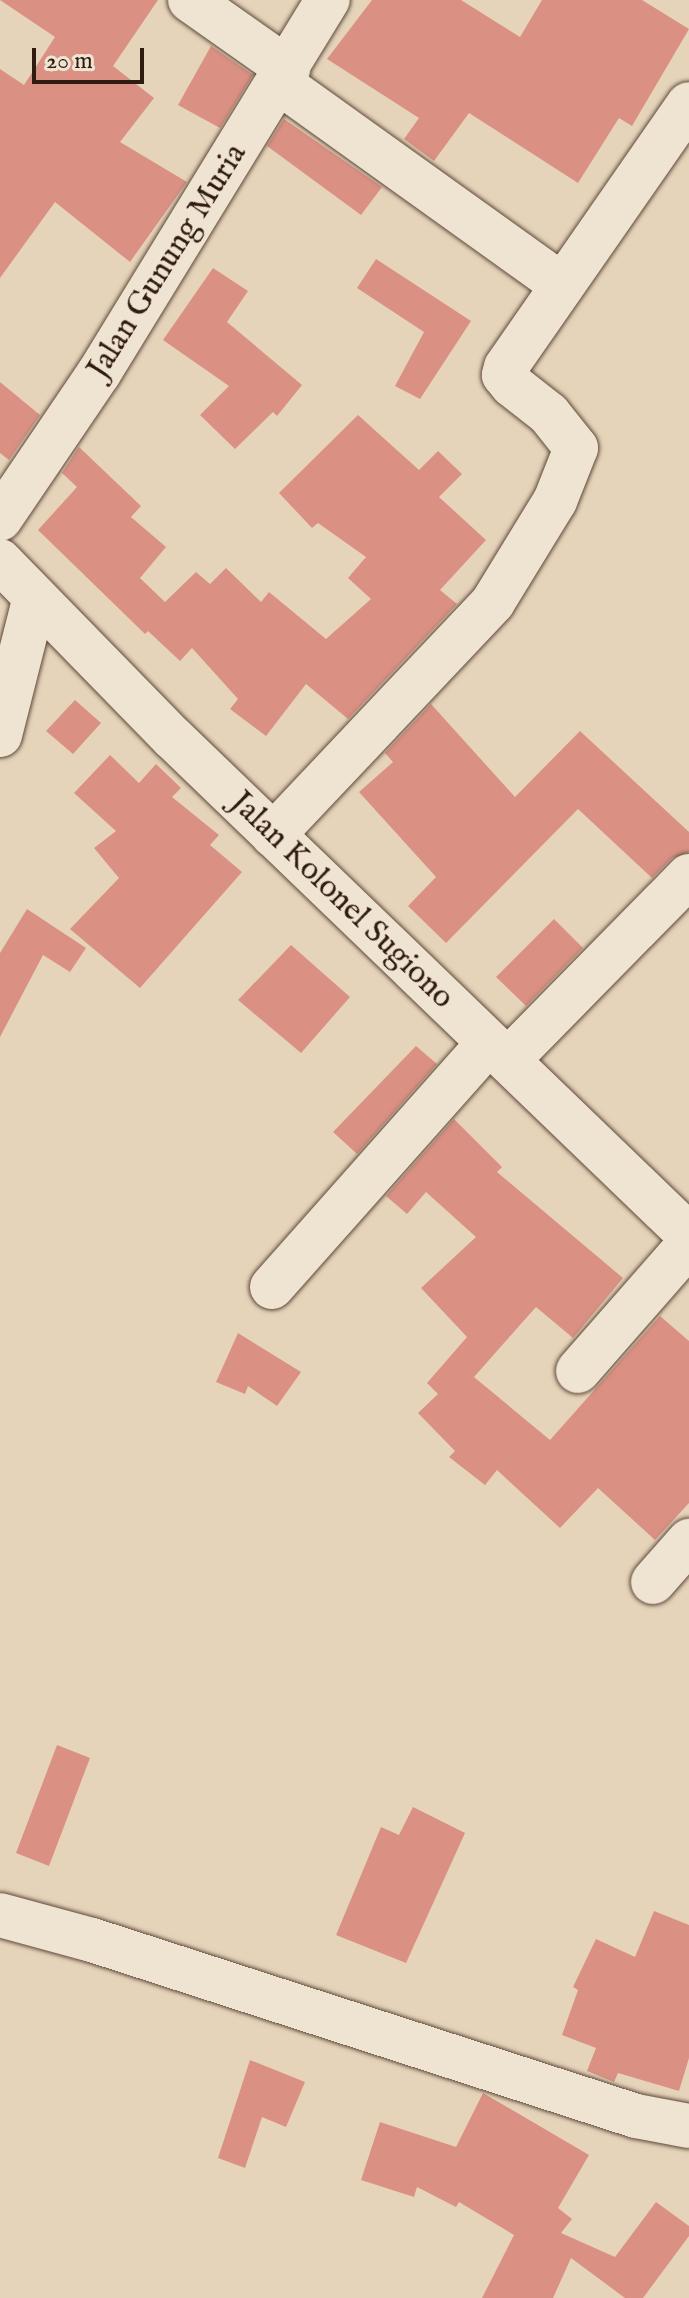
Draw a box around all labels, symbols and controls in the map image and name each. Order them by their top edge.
scale bar [36,32,148,82]
text: 20 m [46,46,93,77]
street label: Jalan Gunung Muria [80,137,256,387]
street label: Jalan Kolonel Sugiono [221,784,461,1018]

